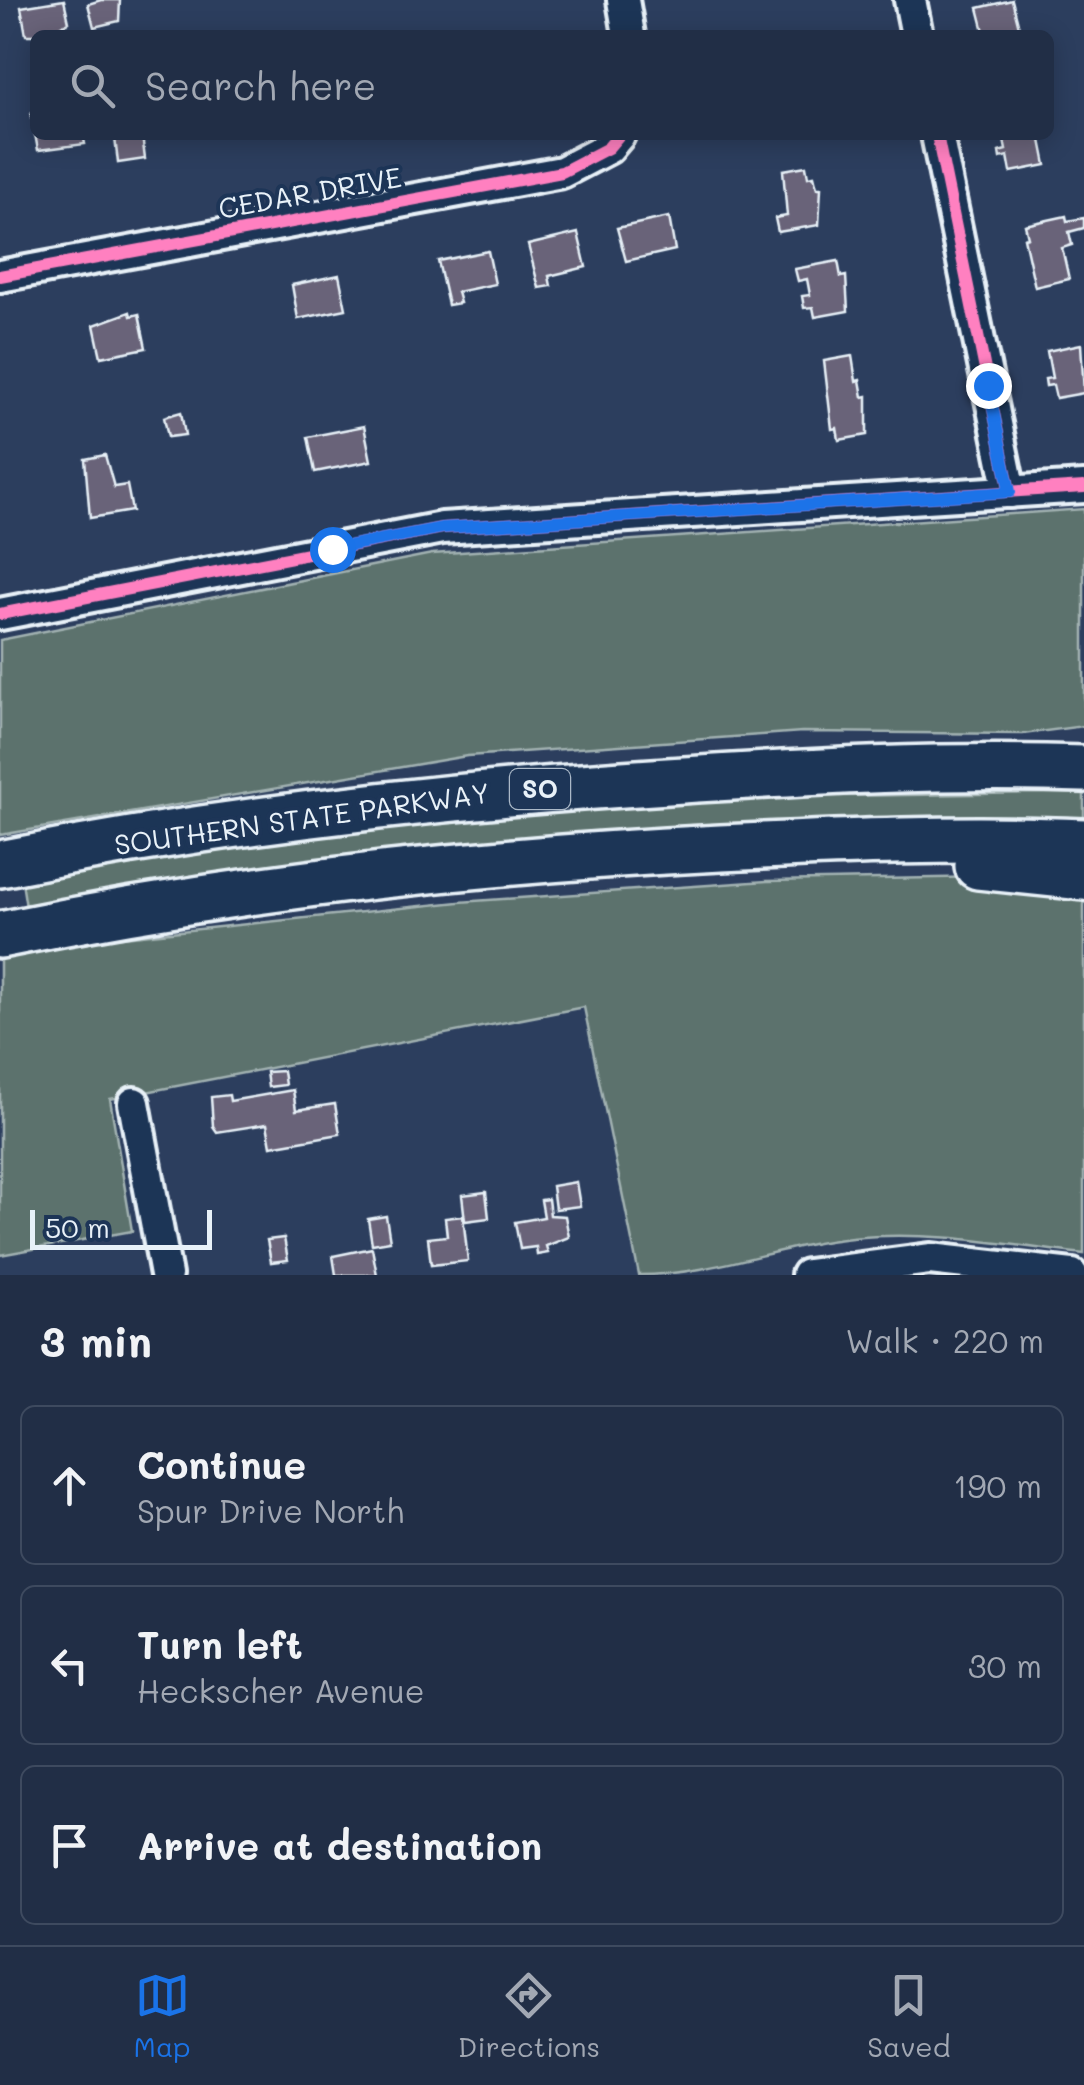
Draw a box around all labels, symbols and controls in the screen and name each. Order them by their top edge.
search box [30,30,1054,140]
icon: search [65,58,120,113]
text: Search here [145,60,376,110]
street label: CEDAR DRIVE [216,158,404,226]
route end [966,363,1012,409]
route start [310,527,356,573]
road number: SO [510,769,570,809]
street label: SOUTHERN STATE PARKWAY [112,774,492,862]
scale bar [30,1205,212,1250]
text: 50 m [45,1209,110,1245]
text: 3 min [40,1313,152,1368]
text: Walk · 220 m [845,1319,1044,1361]
text: Continue [137,1439,306,1489]
icon: ahead [42,1458,97,1513]
text: 190 m [953,1464,1042,1506]
text: Spur Drive North [137,1489,404,1531]
text: Turn left [137,1619,303,1669]
icon: left [42,1638,97,1693]
text: 30 m [968,1644,1042,1686]
text: Heckscher Avenue [137,1669,425,1711]
icon: arrive [42,1818,97,1873]
text: Arrive at destination [137,1820,542,1870]
tab: Map [134,1968,191,2064]
tab: Directions [458,1968,600,2064]
tab: Saved [867,1968,950,2064]

